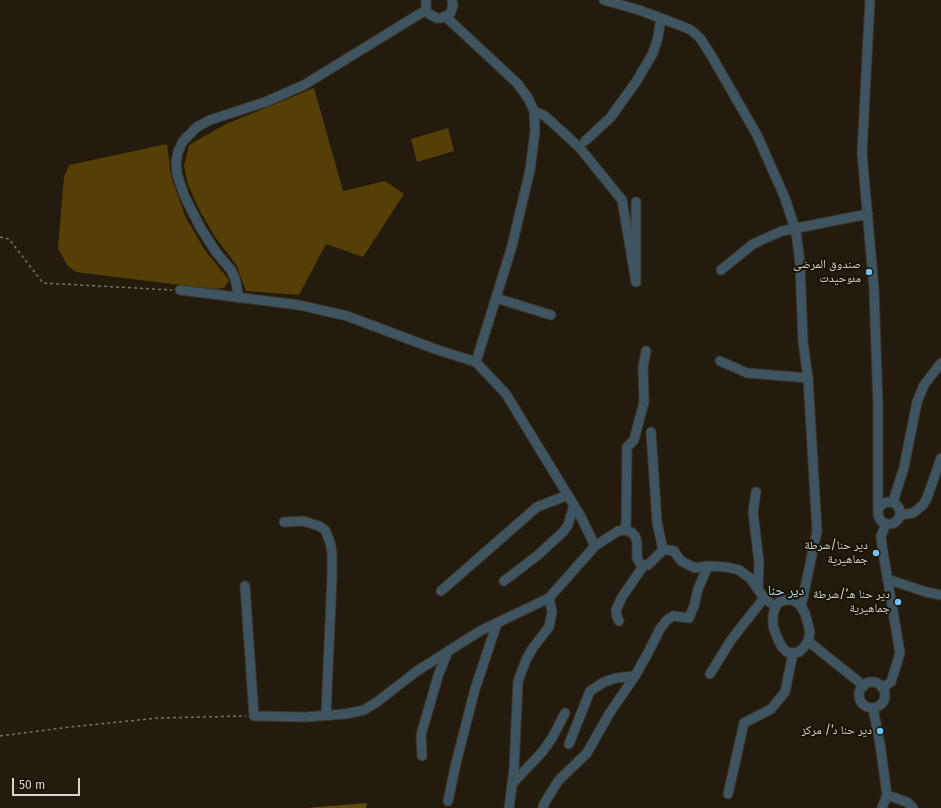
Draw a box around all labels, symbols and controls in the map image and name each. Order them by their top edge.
place label: صندوق المرضى مئوحيدت [793,258,861,286]
marker: صندوق المرضى مئوحيدت [864,267,874,277]
place label: دير حنا/شرطة جماهيرية [804,539,868,567]
marker: دير حنا/شرطة جماهيرية [871,548,881,558]
district label: دير حنا [768,583,804,599]
place label: دير حنا هـ‘/شرطة جماهيرية [813,588,890,616]
marker: دير حنا هـ‘/شرطة جماهيرية [893,597,903,607]
place label: دير حنا د‘/ مركز [801,724,872,738]
marker: دير حنا د‘/ مركز [875,726,885,736]
scale bar [14,770,82,796]
text: 50 m [19,778,45,792]

